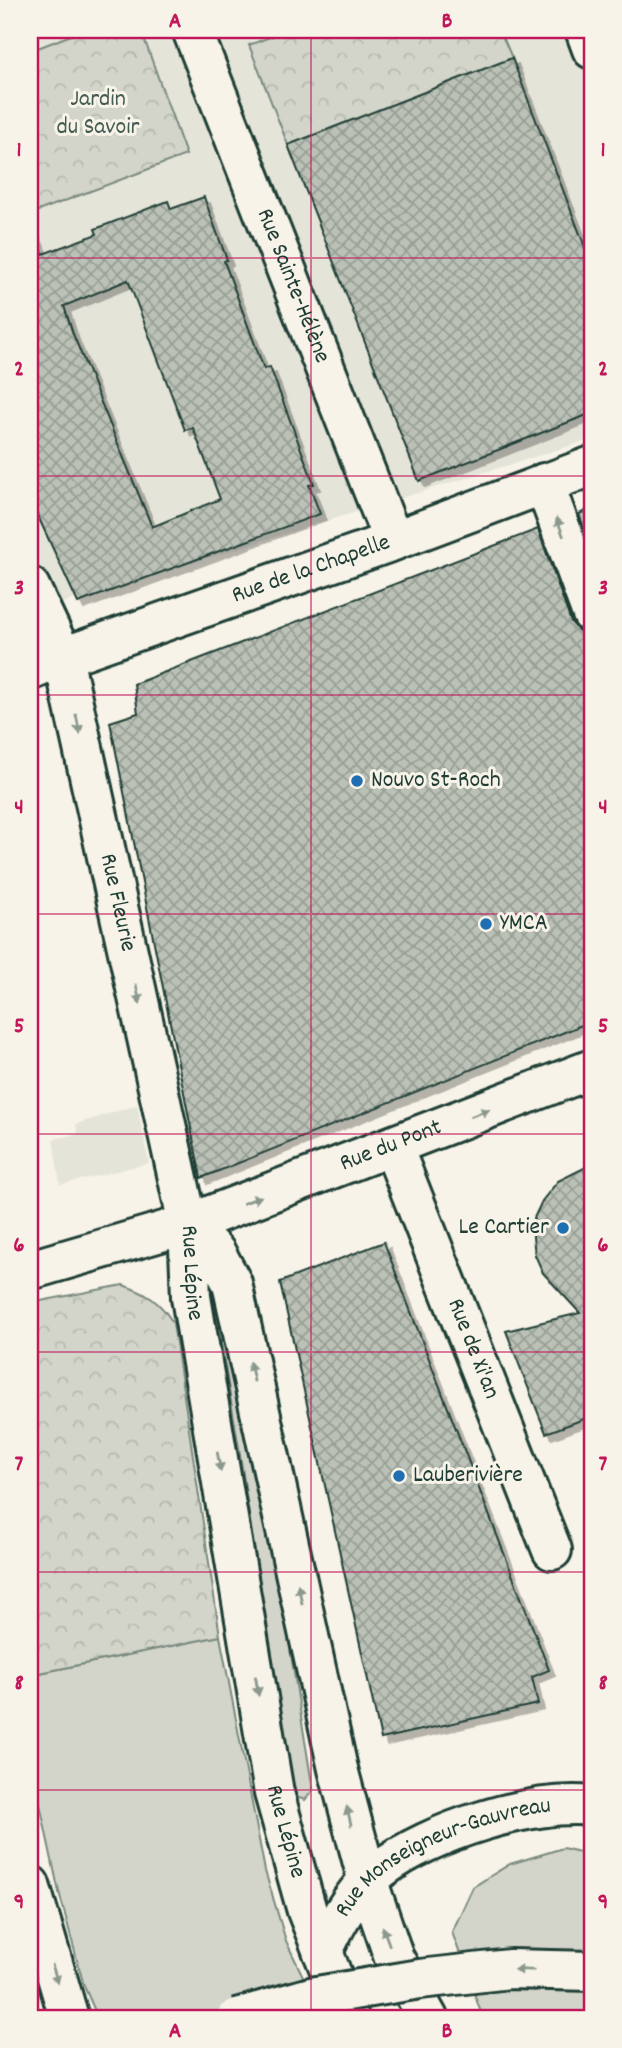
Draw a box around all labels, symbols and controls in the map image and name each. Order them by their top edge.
text: A [169,6,181,39]
text: B [442,6,453,39]
park label: Jardin du Savoir [57,83,140,145]
text: 1 [16,135,22,168]
text: 1 [600,135,606,168]
street label: Rue Sainte-Hélène [247,204,338,368]
text: 2 [14,354,24,387]
text: 2 [598,354,608,387]
one-way arrow [554,516,565,537]
street label: Rue de la Chapelle [227,526,395,613]
text: 3 [14,573,24,606]
text: 3 [598,573,608,606]
one-way arrow [73,713,84,735]
place label: Nouvo St-Roch [371,764,501,798]
marker: Nouvo St-Roch [349,773,365,789]
text: 4 [14,792,24,825]
text: 4 [598,792,608,825]
street label: Rue Fleurie [90,851,144,955]
place label: YMCA [500,907,548,941]
marker: YMCA [478,916,494,932]
one-way arrow [132,983,143,1005]
text: 5 [14,1011,24,1044]
text: 5 [598,1011,608,1044]
one-way arrow [469,1108,490,1119]
street label: Rue du Pont [335,1111,447,1181]
one-way arrow [242,1195,263,1206]
place label: Le Cartier [458,1211,549,1245]
marker: Le Cartier [555,1220,571,1236]
street label: Rue Lépine [171,1225,212,1323]
text: 6 [13,1230,25,1263]
text: 6 [597,1230,609,1263]
street label: Rue de Xi'an [437,1294,508,1404]
one-way arrow [246,1361,257,1383]
text: 7 [15,1449,24,1482]
text: 7 [599,1449,608,1482]
one-way arrow [214,1451,225,1473]
place label: Lauberivière [413,1459,523,1493]
marker: Lauberivière [391,1468,407,1484]
one-way arrow [295,1583,306,1605]
text: 8 [14,1668,24,1701]
text: 8 [598,1668,608,1701]
one-way arrow [252,1675,263,1697]
street label: Rue Lépine [256,1783,314,1882]
street label: Rue Monseigneur-Gauvreau [327,1790,553,1924]
one-way arrow [344,1805,355,1827]
text: 9 [14,1887,24,1920]
text: 9 [598,1887,608,1920]
one-way arrow [380,1926,391,1947]
one-way arrow [50,1964,61,1985]
one-way arrow [513,1964,535,1975]
text: A [169,2016,181,2048]
text: B [442,2016,453,2048]

